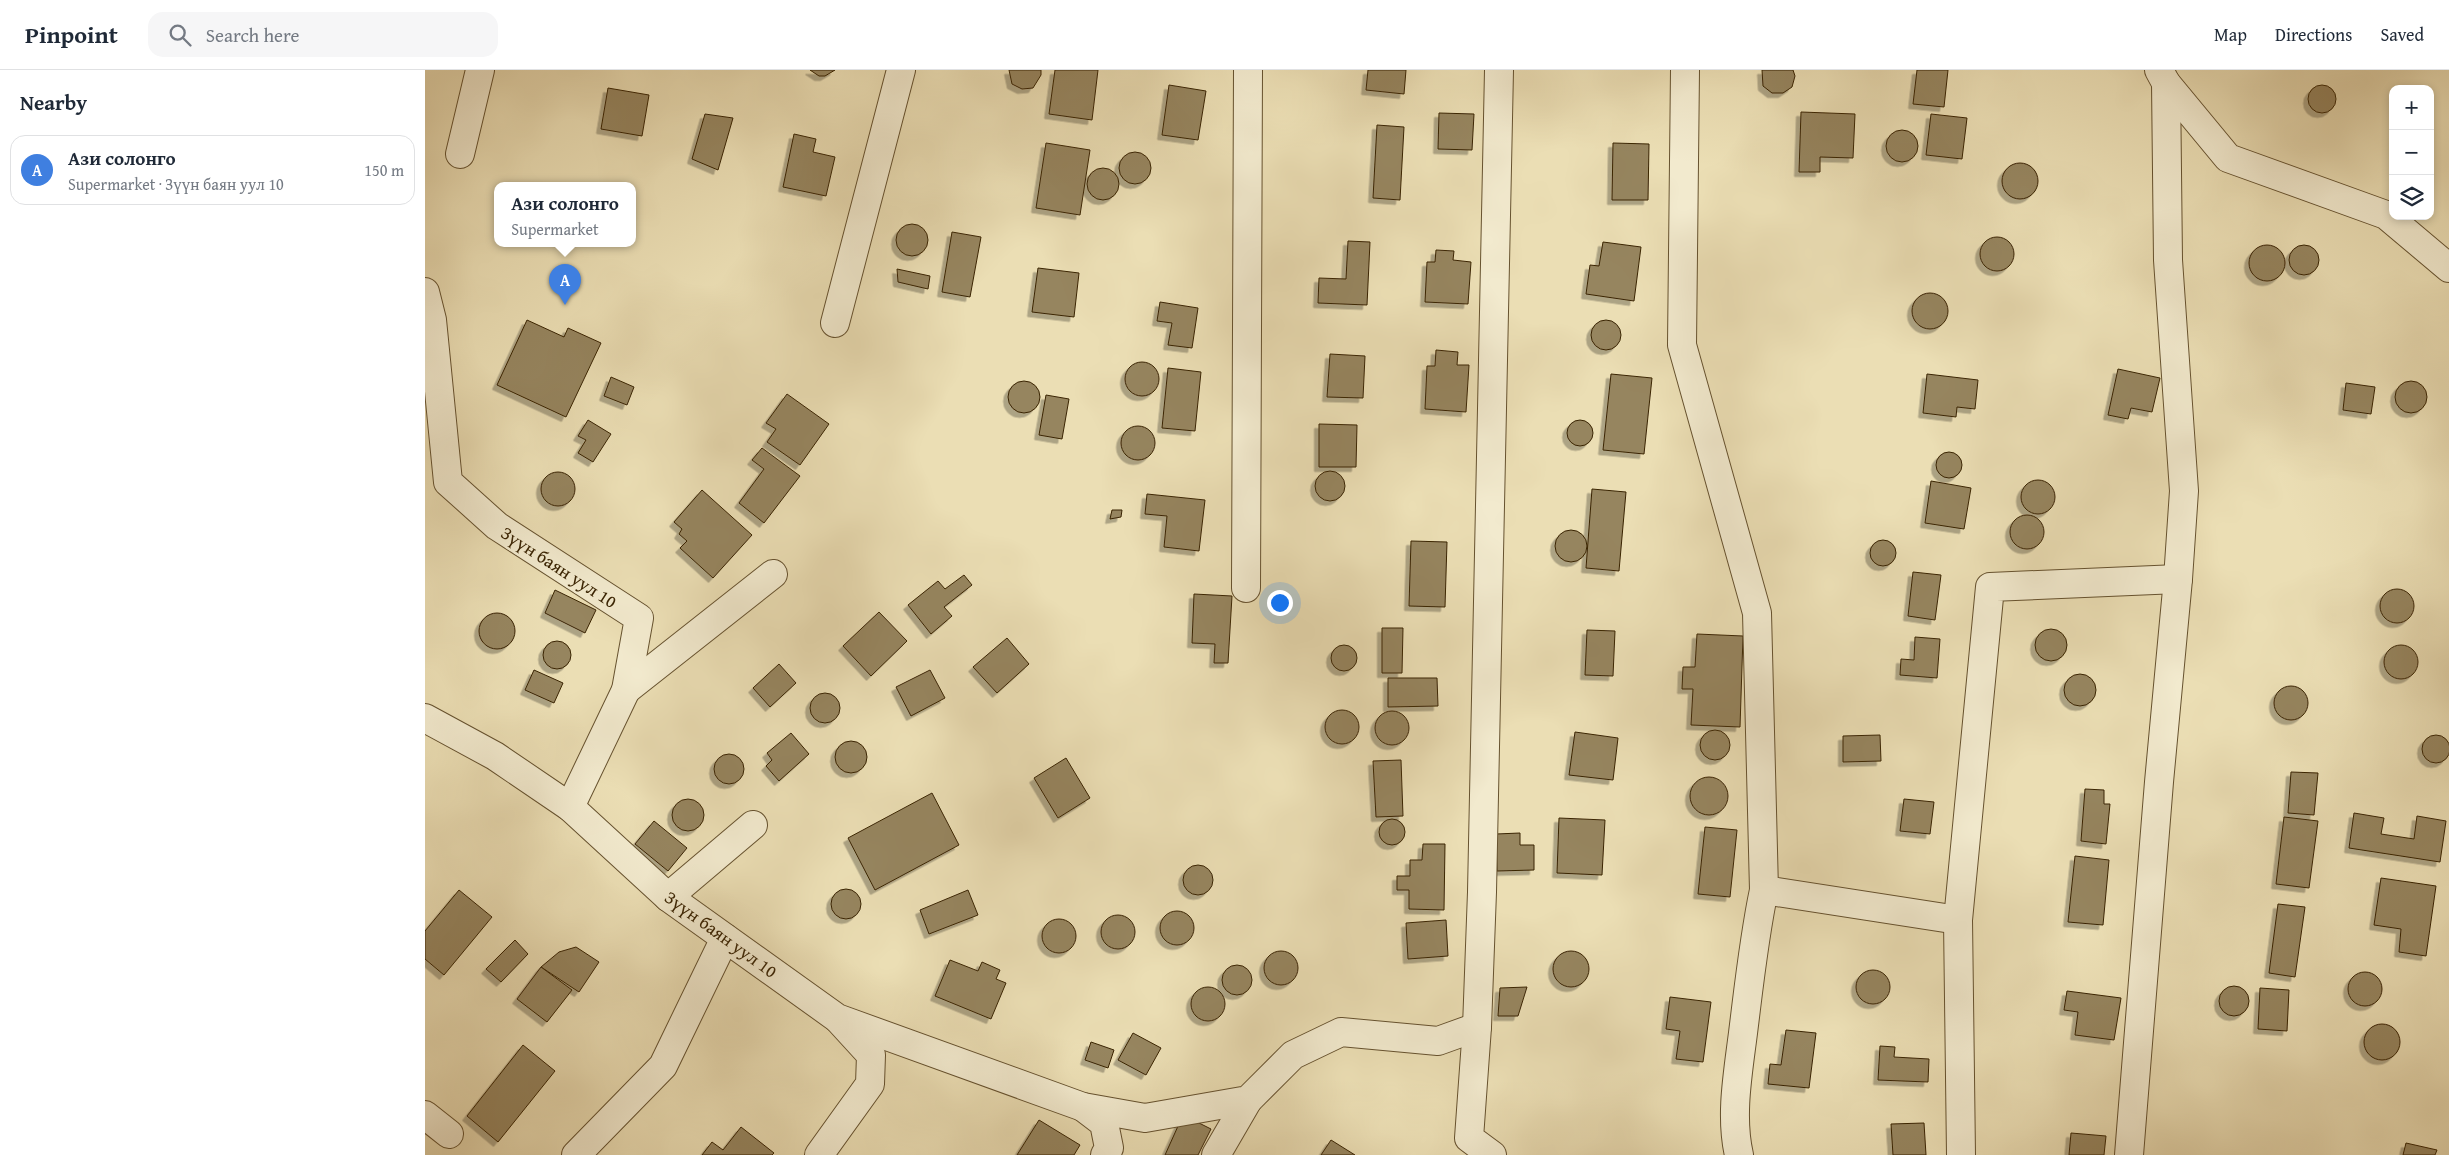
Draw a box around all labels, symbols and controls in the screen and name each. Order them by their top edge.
search box [148,12,498,57]
text: Pinpoint [25,17,118,52]
icon: search [166,21,194,49]
text: Search here [206,21,299,49]
text: Map [2214,21,2247,48]
text: Directions [2275,21,2352,48]
text: Saved [2380,21,2424,48]
map controls [2389,85,2434,220]
button: + [2389,85,2434,130]
text: Nearby [20,87,87,118]
button: − [2389,130,2434,175]
text: Ази солонго [68,144,176,172]
text: A [32,158,42,182]
text: 150 m [364,158,404,182]
text: Supermarket · Зүүн баян уул 10 [68,172,284,196]
button: layers [2389,175,2434,220]
popup [494,182,636,247]
text: Ази солонго [511,189,619,217]
text: Supermarket [511,217,599,241]
pin: A [549,264,581,305]
street label: Зүүн баян уул 10 [496,519,623,615]
your location [1267,590,1293,616]
street label: Зүүн баян уул 10 [659,884,783,984]

